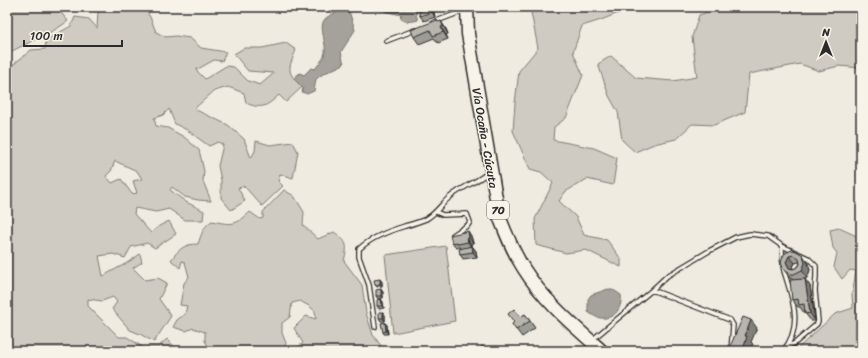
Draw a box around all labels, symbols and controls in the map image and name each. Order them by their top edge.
scale bar [24,22,122,48]
north arrow [806,22,846,62]
text: N [821,23,830,42]
text: 100 m [30,25,63,47]
street label: Vía Ocaña - Cúcuta [465,86,505,191]
road number: 70 [487,201,509,219]

